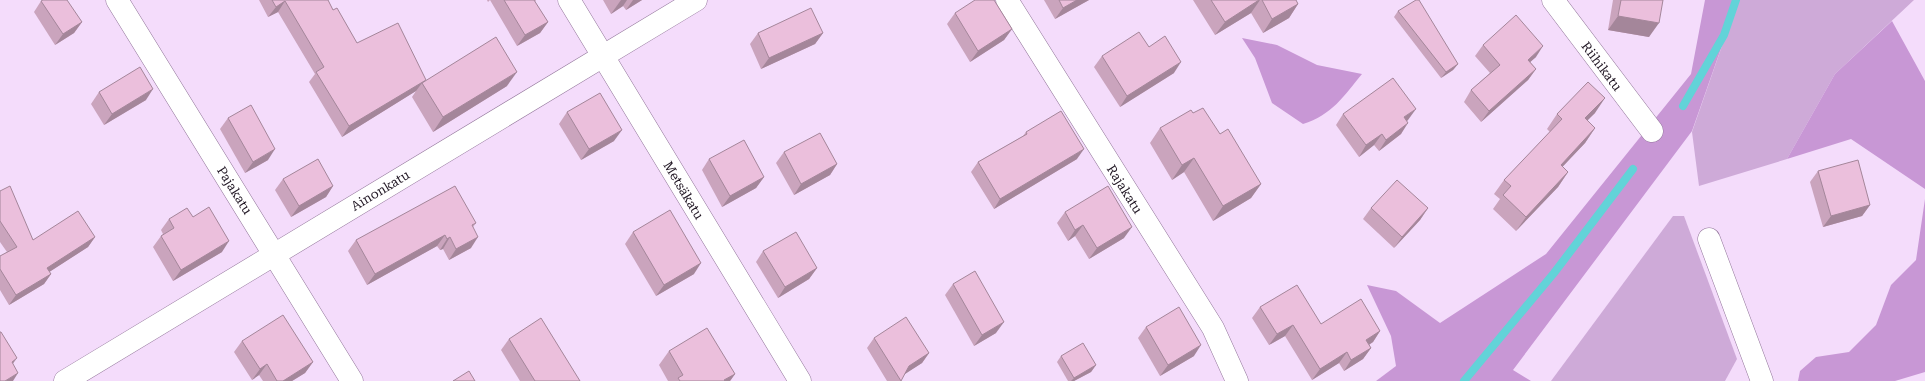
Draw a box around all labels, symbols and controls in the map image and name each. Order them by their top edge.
street label: Riihikatu [1578,39,1625,94]
street label: Metsäkatu [660,159,707,222]
street label: Rajakatu [1104,162,1145,216]
street label: Pajakatu [214,164,255,217]
street label: Ainonkatu [348,167,412,214]

